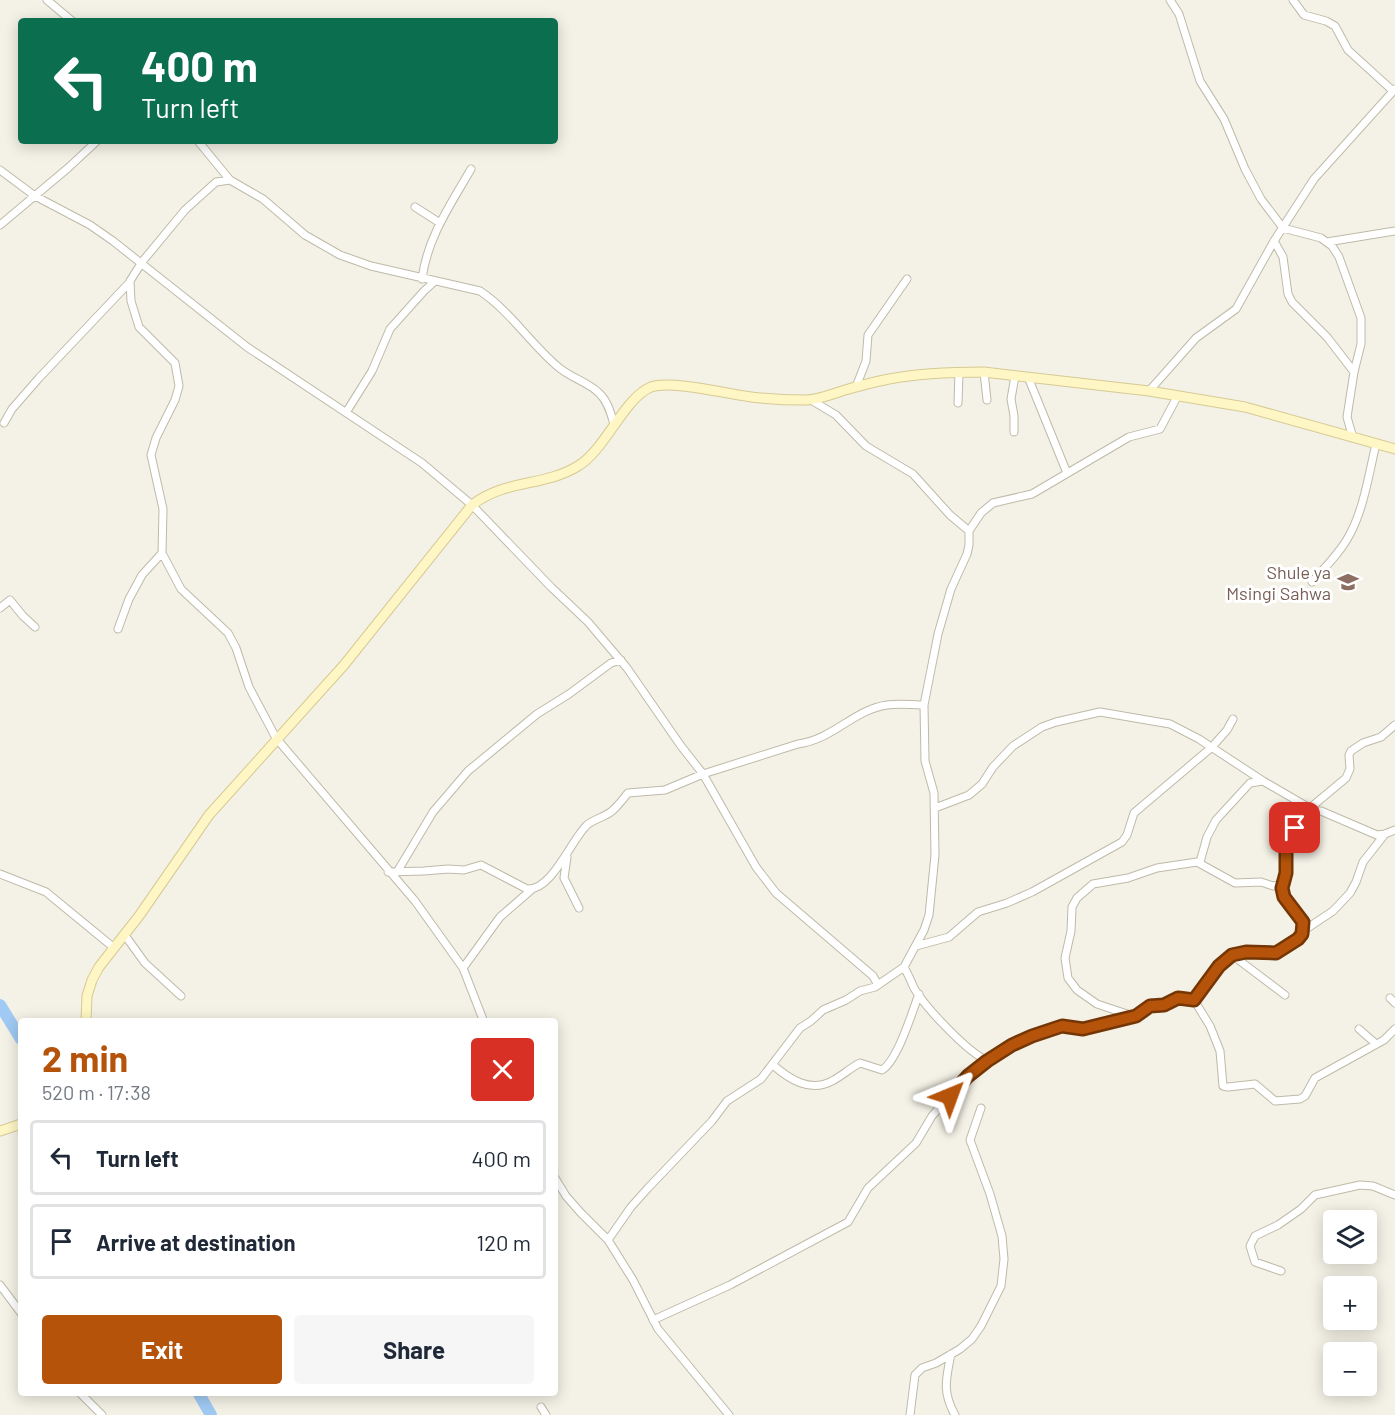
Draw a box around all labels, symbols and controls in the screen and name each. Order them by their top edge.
text: 400 m [141,40,258,90]
icon: left [42,42,120,120]
text: Turn left [141,91,239,123]
place label: Shule ya Msingi Sahwa [1226,561,1331,604]
school or university icon: Shule ya Msingi Sahwa [1336,570,1360,594]
pin [1269,802,1320,853]
icon: arrive [1278,811,1311,844]
text: 2 min [42,1036,128,1079]
button: close [471,1038,534,1101]
position arrow [918,1064,982,1128]
text: 520 m · 17:38 [42,1080,151,1104]
icon: left [45,1141,78,1174]
text: Turn left [96,1145,179,1171]
text: 400 m [471,1145,531,1171]
map controls [1323,1210,1377,1396]
button: layers [1323,1210,1377,1264]
icon: arrive [45,1225,78,1258]
text: Arrive at destination [96,1229,295,1255]
text: 120 m [476,1229,531,1255]
button: + [1323,1276,1377,1330]
button: Exit [42,1315,282,1384]
button: Share [294,1315,534,1384]
button: − [1323,1342,1377,1396]

